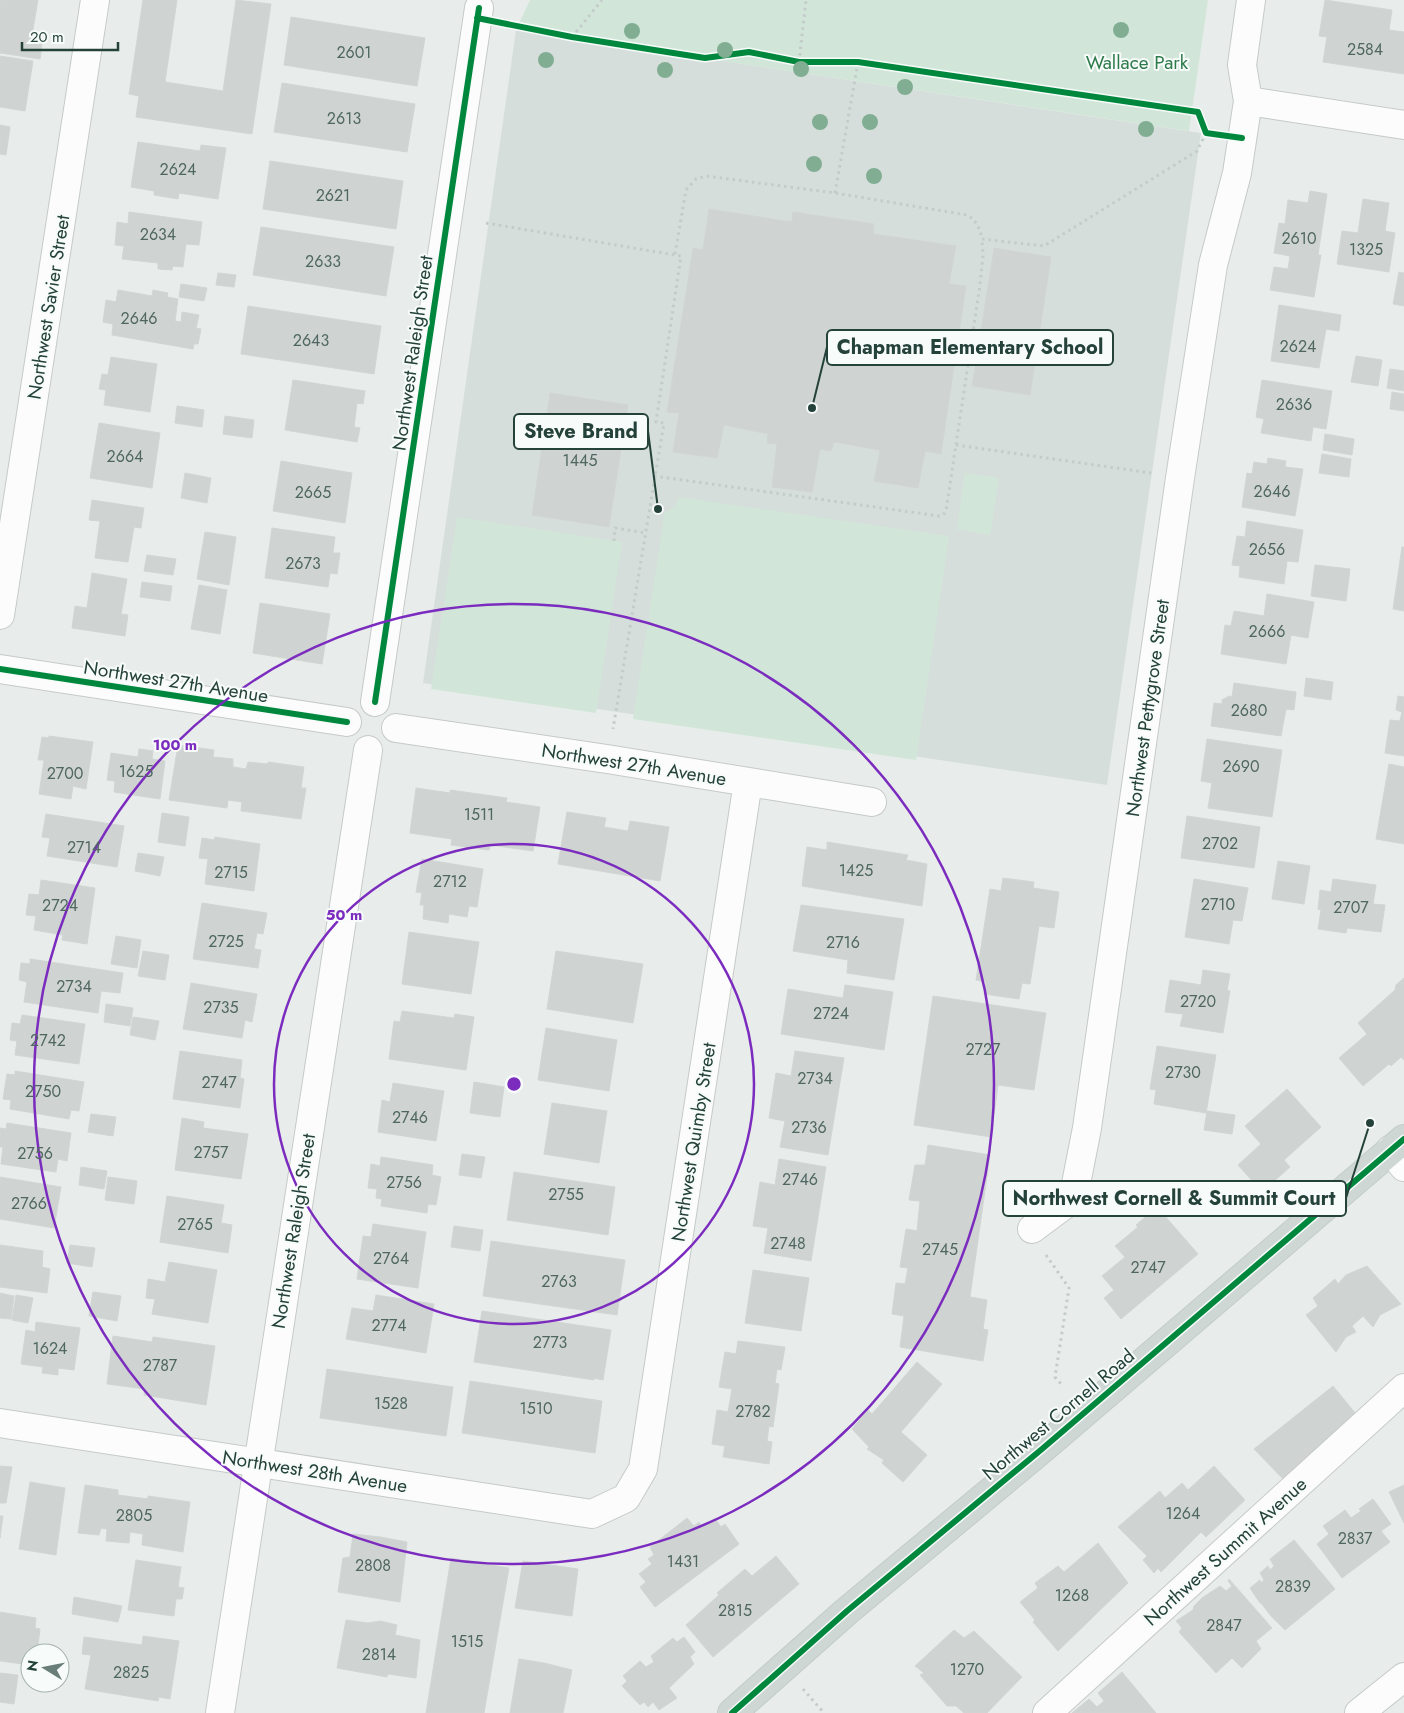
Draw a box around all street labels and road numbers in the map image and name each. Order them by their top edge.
street label: Northwest Savier Street [21,212,76,401]
street label: Northwest Raleigh Street [385,253,440,453]
street label: Northwest Pettygrove Street [1119,597,1176,819]
street label: Northwest 27th Avenue [82,654,270,709]
street label: Northwest 27th Avenue [540,737,728,792]
street label: Northwest Quimby Street [664,1040,723,1243]
street label: Northwest Raleigh Street [265,1131,322,1331]
street label: Northwest Cornell Road [976,1342,1140,1486]
street label: Northwest 28th Avenue [220,1444,410,1499]
street label: Northwest Summit Avenue [1138,1471,1313,1632]

